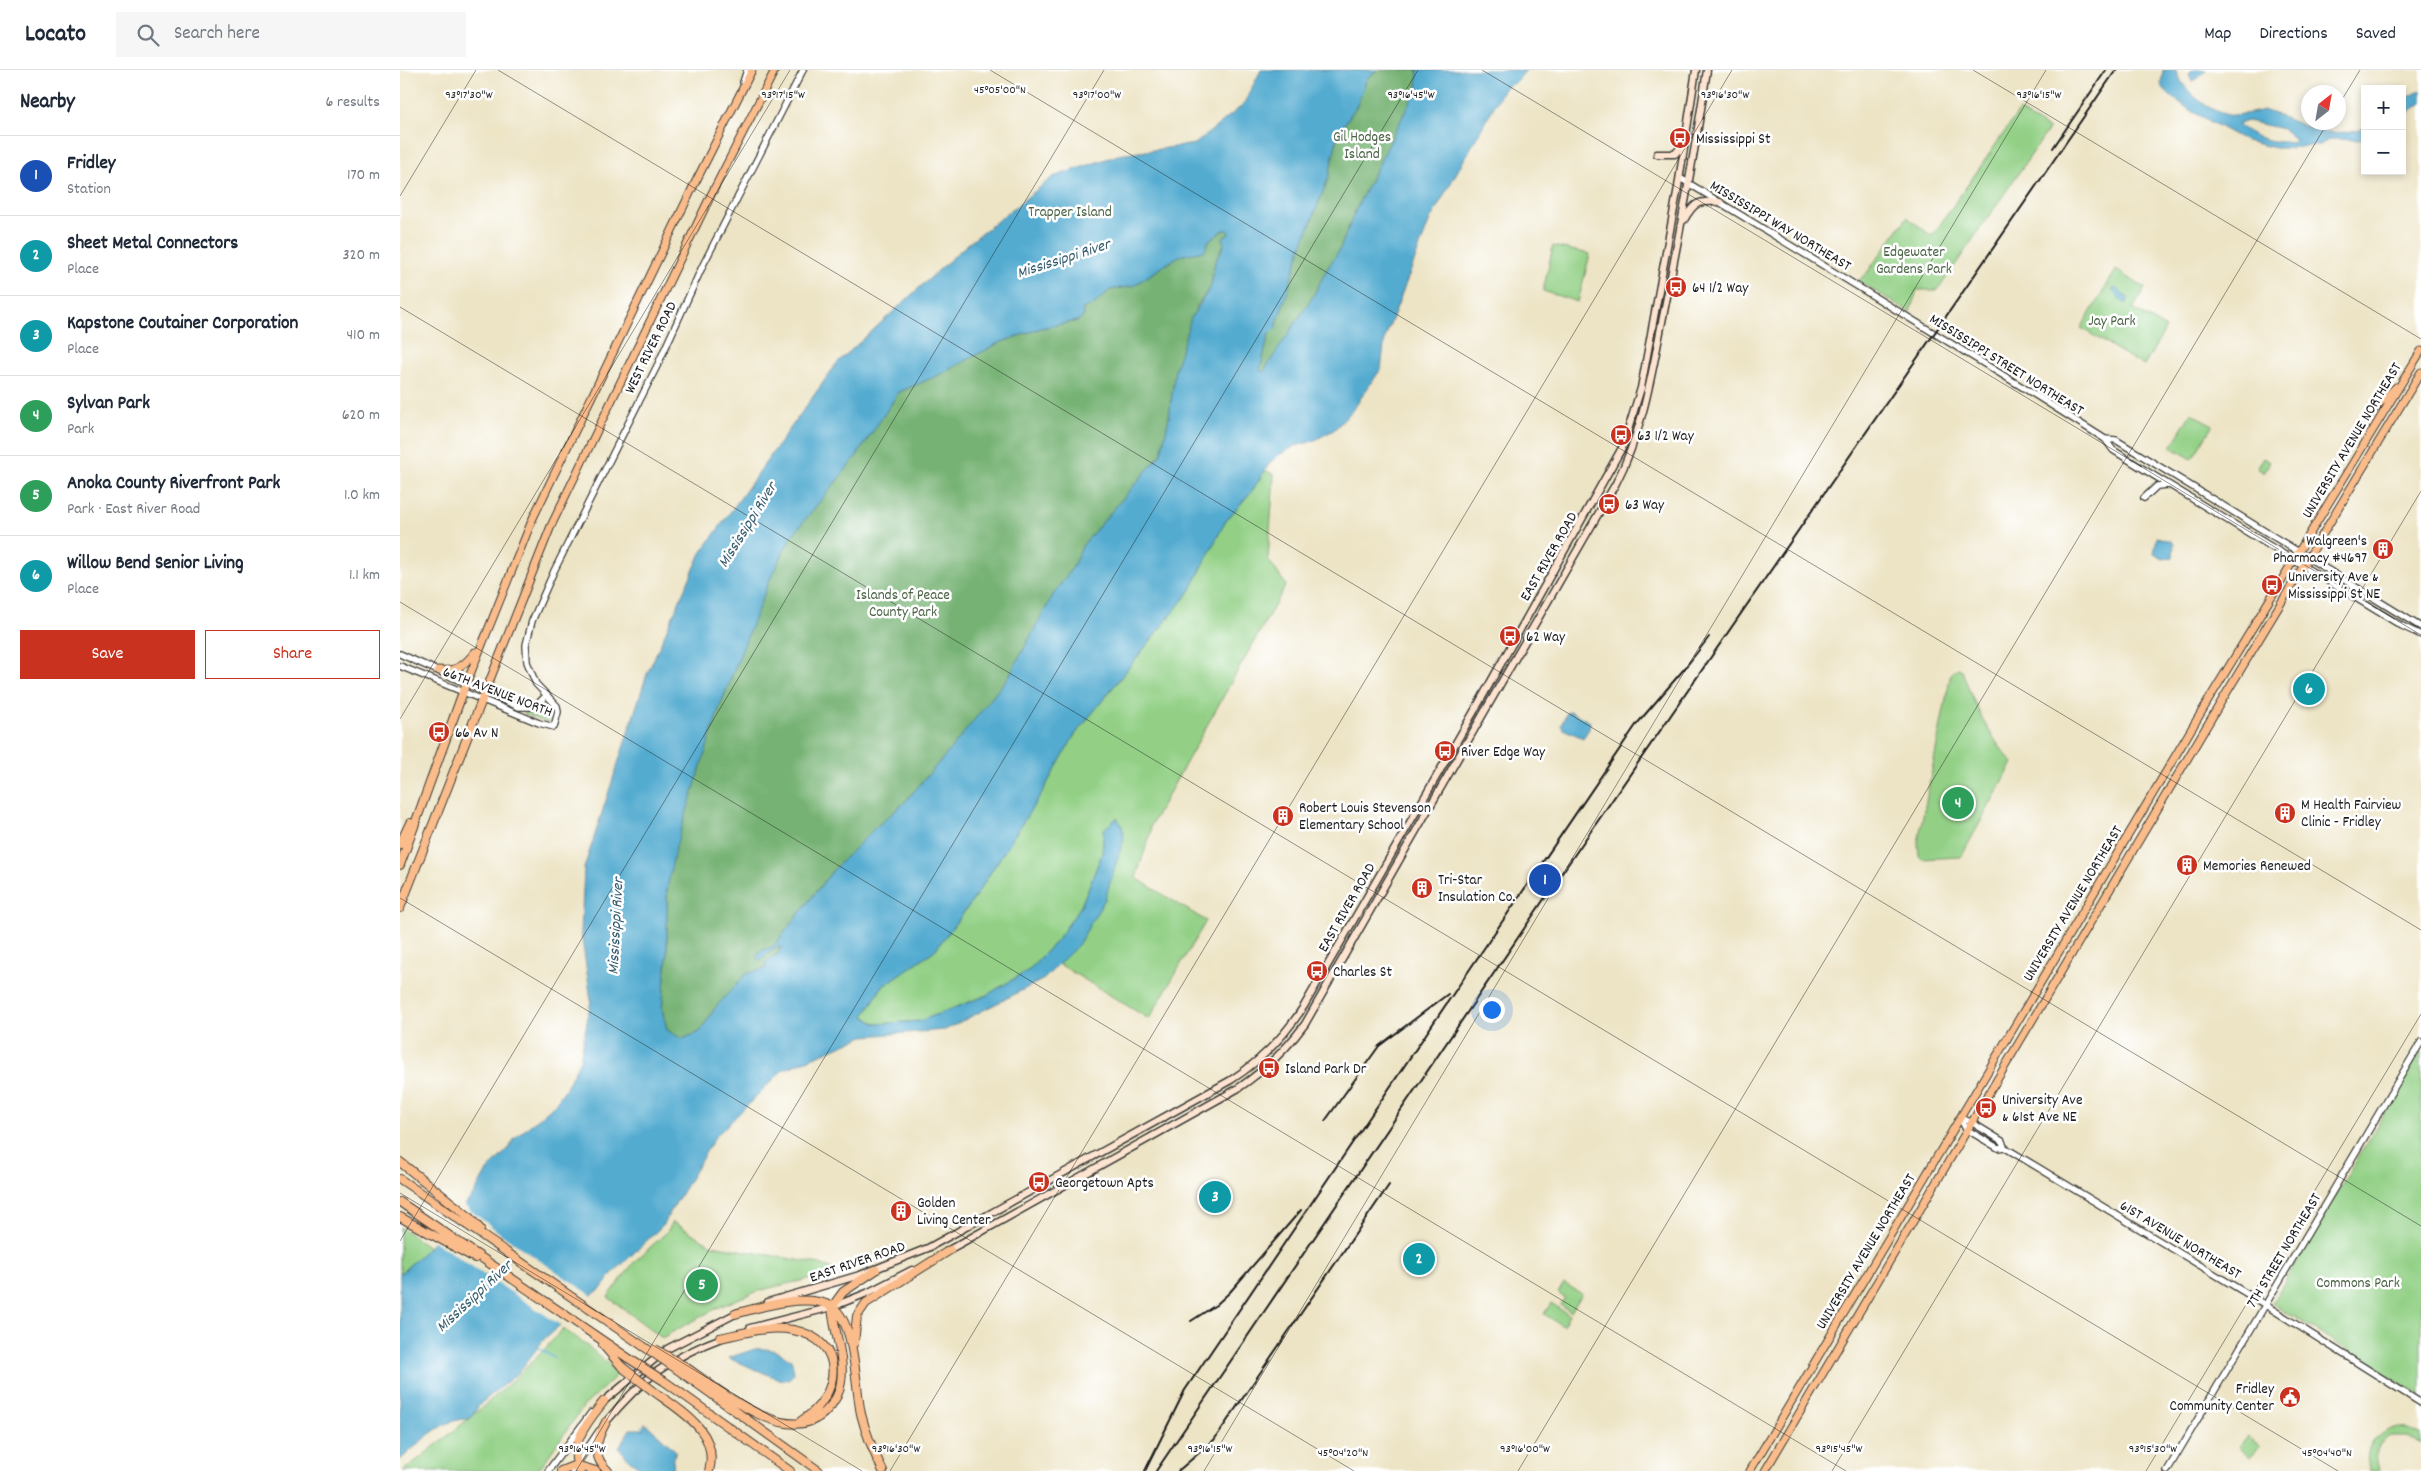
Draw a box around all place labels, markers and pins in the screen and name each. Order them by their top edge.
bus stop icon: Mississippi St [1668,126,1692,150]
place label: Mississippi St [1696,129,1771,151]
bus stop icon: 64 1/2 Way [1664,275,1688,299]
place label: 64 1/2 Way [1692,278,1749,300]
bus stop icon: 63 1/2 Way [1609,423,1633,447]
place label: 63 1/2 Way [1637,426,1695,448]
bus stop icon: 63 Way [1597,492,1621,516]
place label: 63 Way [1625,495,1665,517]
place label: Walgreen's Pharmacy #4697 [2273,531,2367,570]
building icon: Walgreen's Pharmacy #4697 [2371,537,2395,561]
place label: University Ave & Mississippi St NE [2288,567,2380,606]
bus stop icon: University Ave & Mississippi St NE [2260,573,2284,597]
bus stop icon: 62 Way [1498,624,1522,648]
place label: 62 Way [1526,627,1566,649]
pin: 6 [2293,670,2325,708]
bus stop icon: 66 Av N [427,720,451,744]
place label: 66 Av N [455,723,498,745]
bus stop icon: River Edge Way [1433,739,1457,763]
place label: River Edge Way [1461,742,1546,764]
pin: 4 [1942,784,1974,822]
place label: M Health Fairview Clinic - Fridley [2301,795,2402,834]
place label: Robert Louis Stevenson Elementary School [1299,798,1431,837]
building icon: M Health Fairview Clinic - Fridley [2273,801,2297,825]
building icon: Robert Louis Stevenson Elementary School [1271,804,1295,828]
building icon: Memories Renewed [2175,853,2199,877]
place label: Memories Renewed [2203,856,2311,878]
pin: 1 [1529,861,1561,899]
place label: Tri-Star Insulation Co. [1438,870,1515,909]
building icon: Tri-Star Insulation Co. [1410,876,1434,900]
bus stop icon: Charles St [1305,959,1329,983]
place label: Charles St [1333,962,1392,984]
bus stop icon: Island Park Dr [1257,1056,1281,1080]
place label: Island Park Dr [1285,1059,1367,1081]
place label: University Ave & 61st Ave NE [2002,1090,2083,1129]
bus stop icon: University Ave & 61st Ave NE [1974,1096,1998,1120]
bus stop icon: Georgetown Apts [1027,1170,1051,1194]
place label: Georgetown Apts [1055,1173,1154,1195]
pin: 3 [1199,1178,1231,1216]
place label: Golden Living Center [917,1193,991,1232]
building icon: Golden Living Center [889,1199,913,1223]
pin: 2 [1403,1240,1435,1278]
pin: 5 [686,1266,718,1304]
place label: Fridley Community Center [2169,1379,2275,1418]
public building icon: Fridley Community Center [2278,1385,2302,1409]

